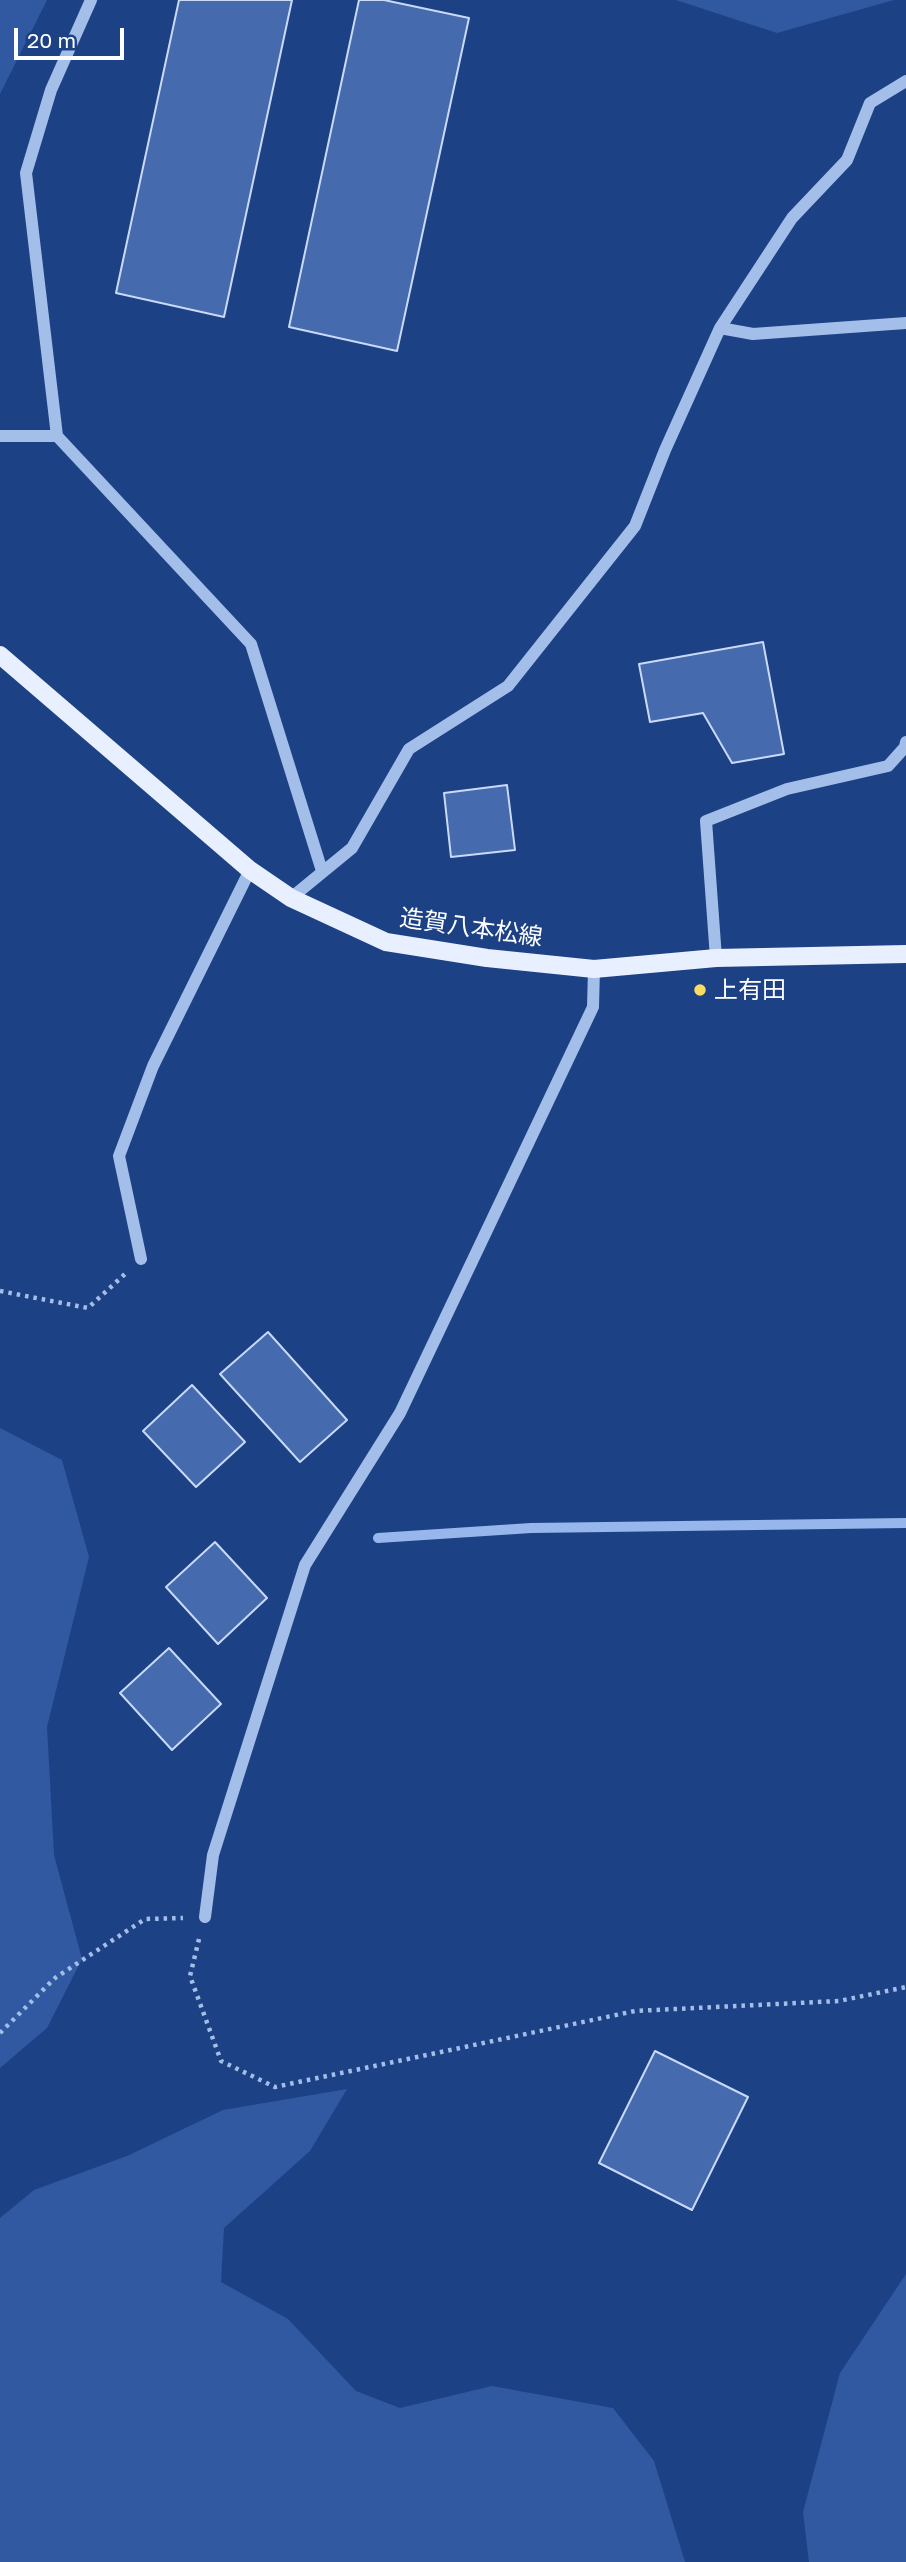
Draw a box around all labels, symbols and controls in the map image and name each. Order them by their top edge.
scale bar [18,14,128,58]
text: 20 m [27,27,76,53]
street label: 造賀八本松線 [398,904,544,952]
place label: 上有田 [714,976,786,1004]
marker: 上有田 [692,982,708,998]

